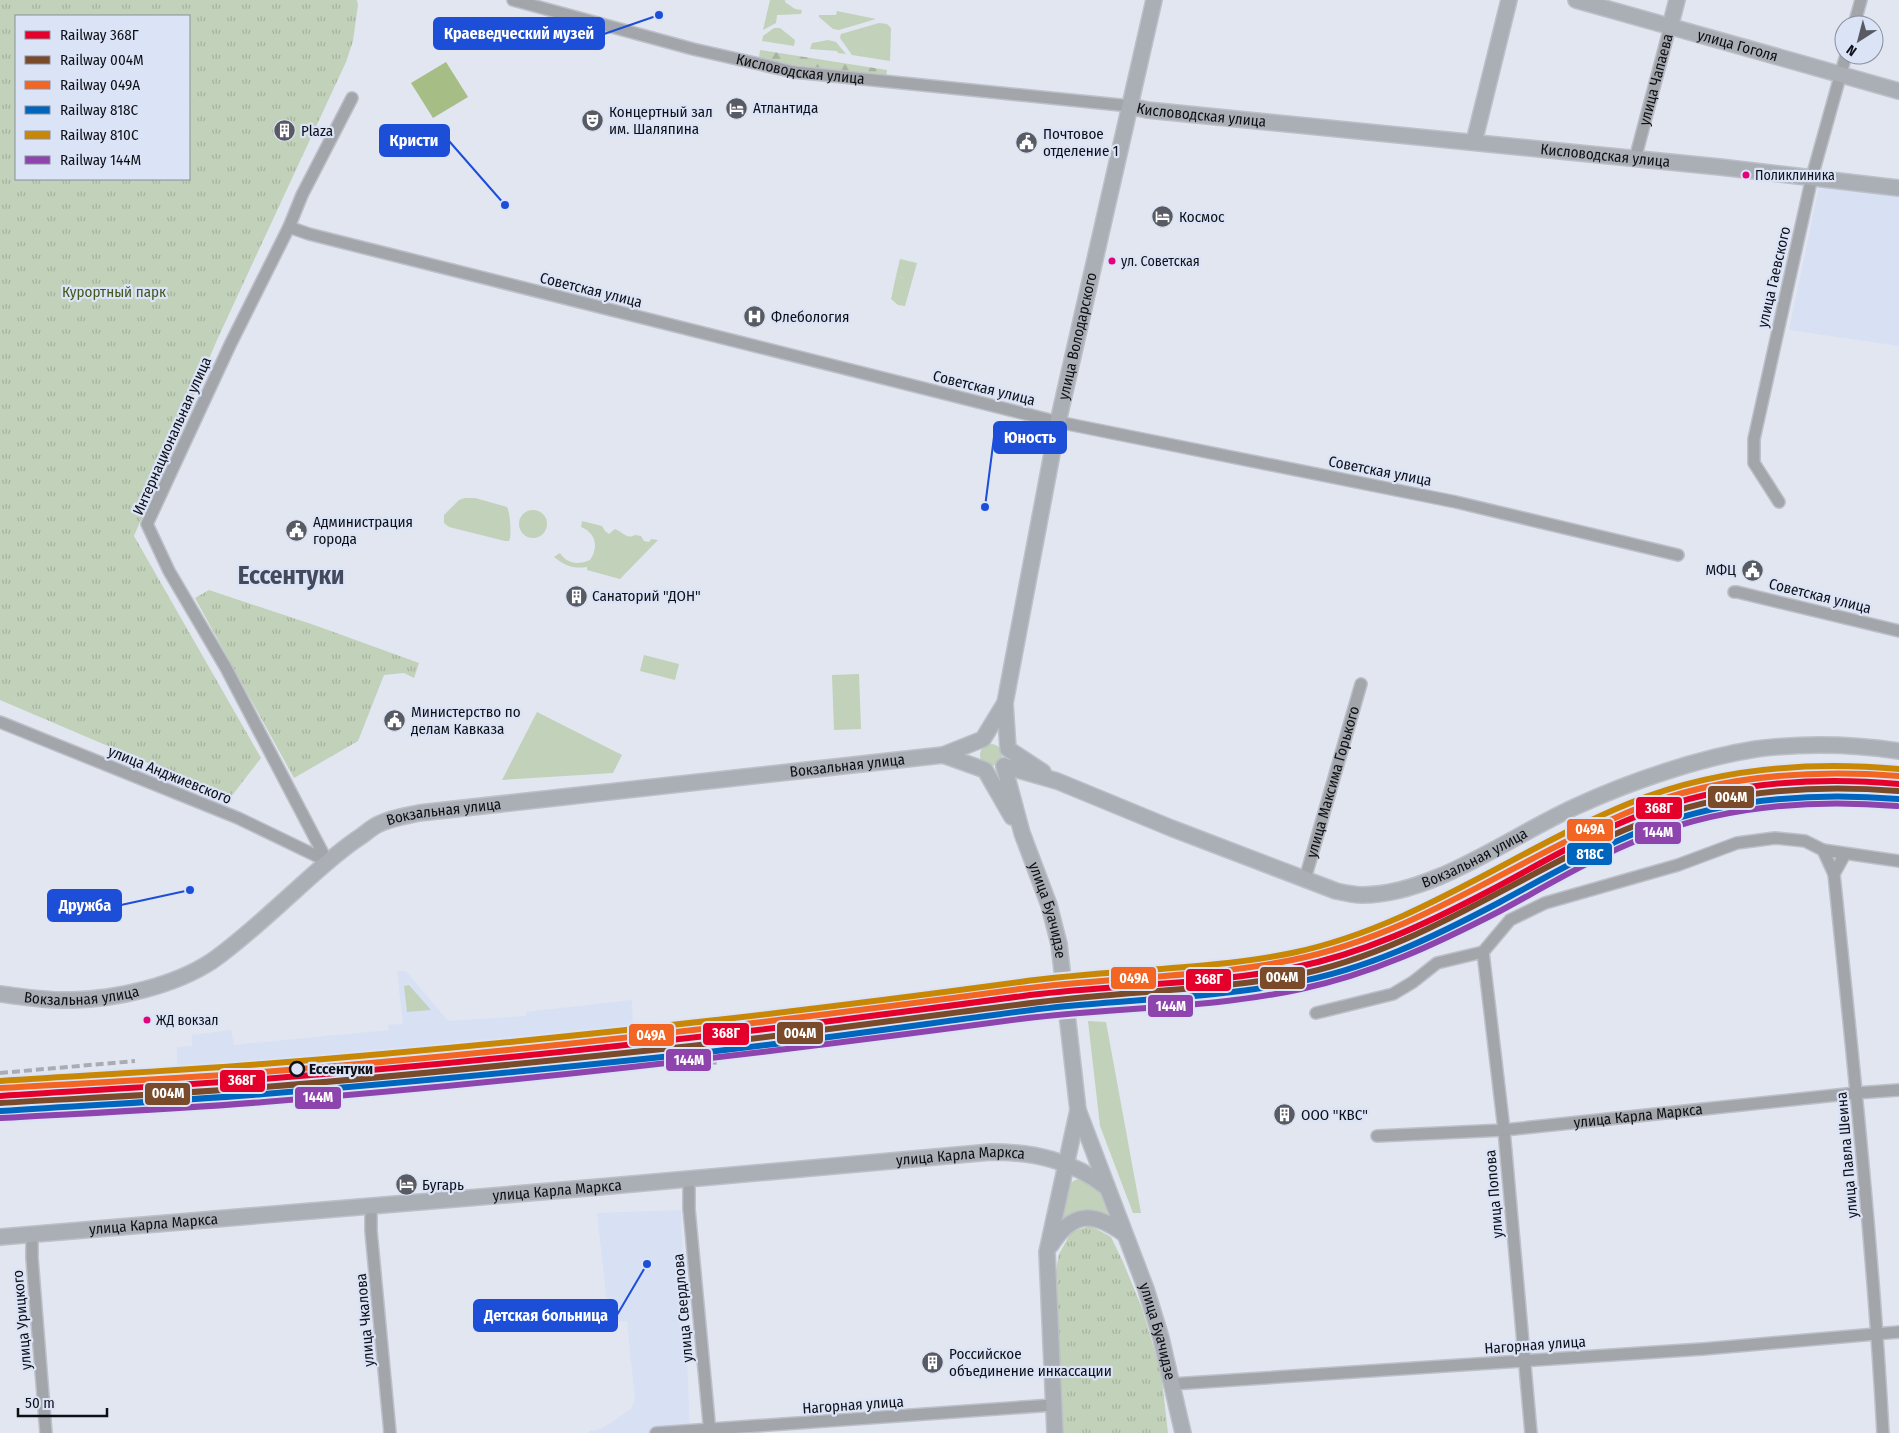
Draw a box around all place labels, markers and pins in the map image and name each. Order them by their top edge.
callout: Краеведческий музей [434,18,604,49]
hotel icon: Атлантида [725,96,749,120]
place label: Атлантида [753,99,818,117]
place label: Концертный зал им. Шаляпина [609,103,713,138]
theatre icon: Концертный зал им. Шаляпина [581,109,605,133]
building icon: Plaza [273,119,297,143]
place label: Plaza [301,122,333,140]
callout: Кристи [380,125,449,156]
place label: Почтовое отделение 1 [1043,125,1119,160]
public building icon: Почтовое отделение 1 [1015,131,1039,155]
place label: Поликлиника [1755,167,1835,184]
marker: Поликлиника [1741,170,1751,180]
hotel icon: Космос [1151,205,1175,229]
place label: Космос [1179,208,1225,226]
place label: ул. Советская [1121,253,1200,270]
marker: ул. Советская [1107,256,1117,266]
hospital icon: Флебология [743,305,767,329]
place label: Флебология [771,308,849,326]
callout: Юность [994,422,1066,453]
place label: Администрация города [313,513,413,548]
public building icon: Администрация города [285,519,309,543]
public building icon: МФЦ [1740,558,1764,582]
place label: МФЦ [1705,561,1736,579]
building icon: Санаторий "ДОН" [564,584,588,608]
place label: Санаторий "ДОН" [592,587,701,605]
place label: Министерство по делам Кавказа [411,703,521,738]
public building icon: Министерство по делам Кавказа [383,709,407,733]
callout: Дружба [48,890,121,921]
place label: ЖД вокзал [156,1012,219,1029]
marker: ЖД вокзал [142,1015,152,1025]
place label: Ессентуки [309,1060,373,1078]
marker: Ессентуки [289,1061,305,1077]
building icon: ООО "КВС" [1273,1103,1297,1127]
place label: ООО "КВС" [1301,1106,1368,1124]
hotel icon: Бугарь [394,1173,418,1197]
place label: Бугарь [422,1176,464,1194]
callout: Детская больница [474,1300,617,1331]
place label: Российское объединение инкассации [949,1345,1112,1380]
building icon: Российское объединение инкассации [921,1351,945,1375]

